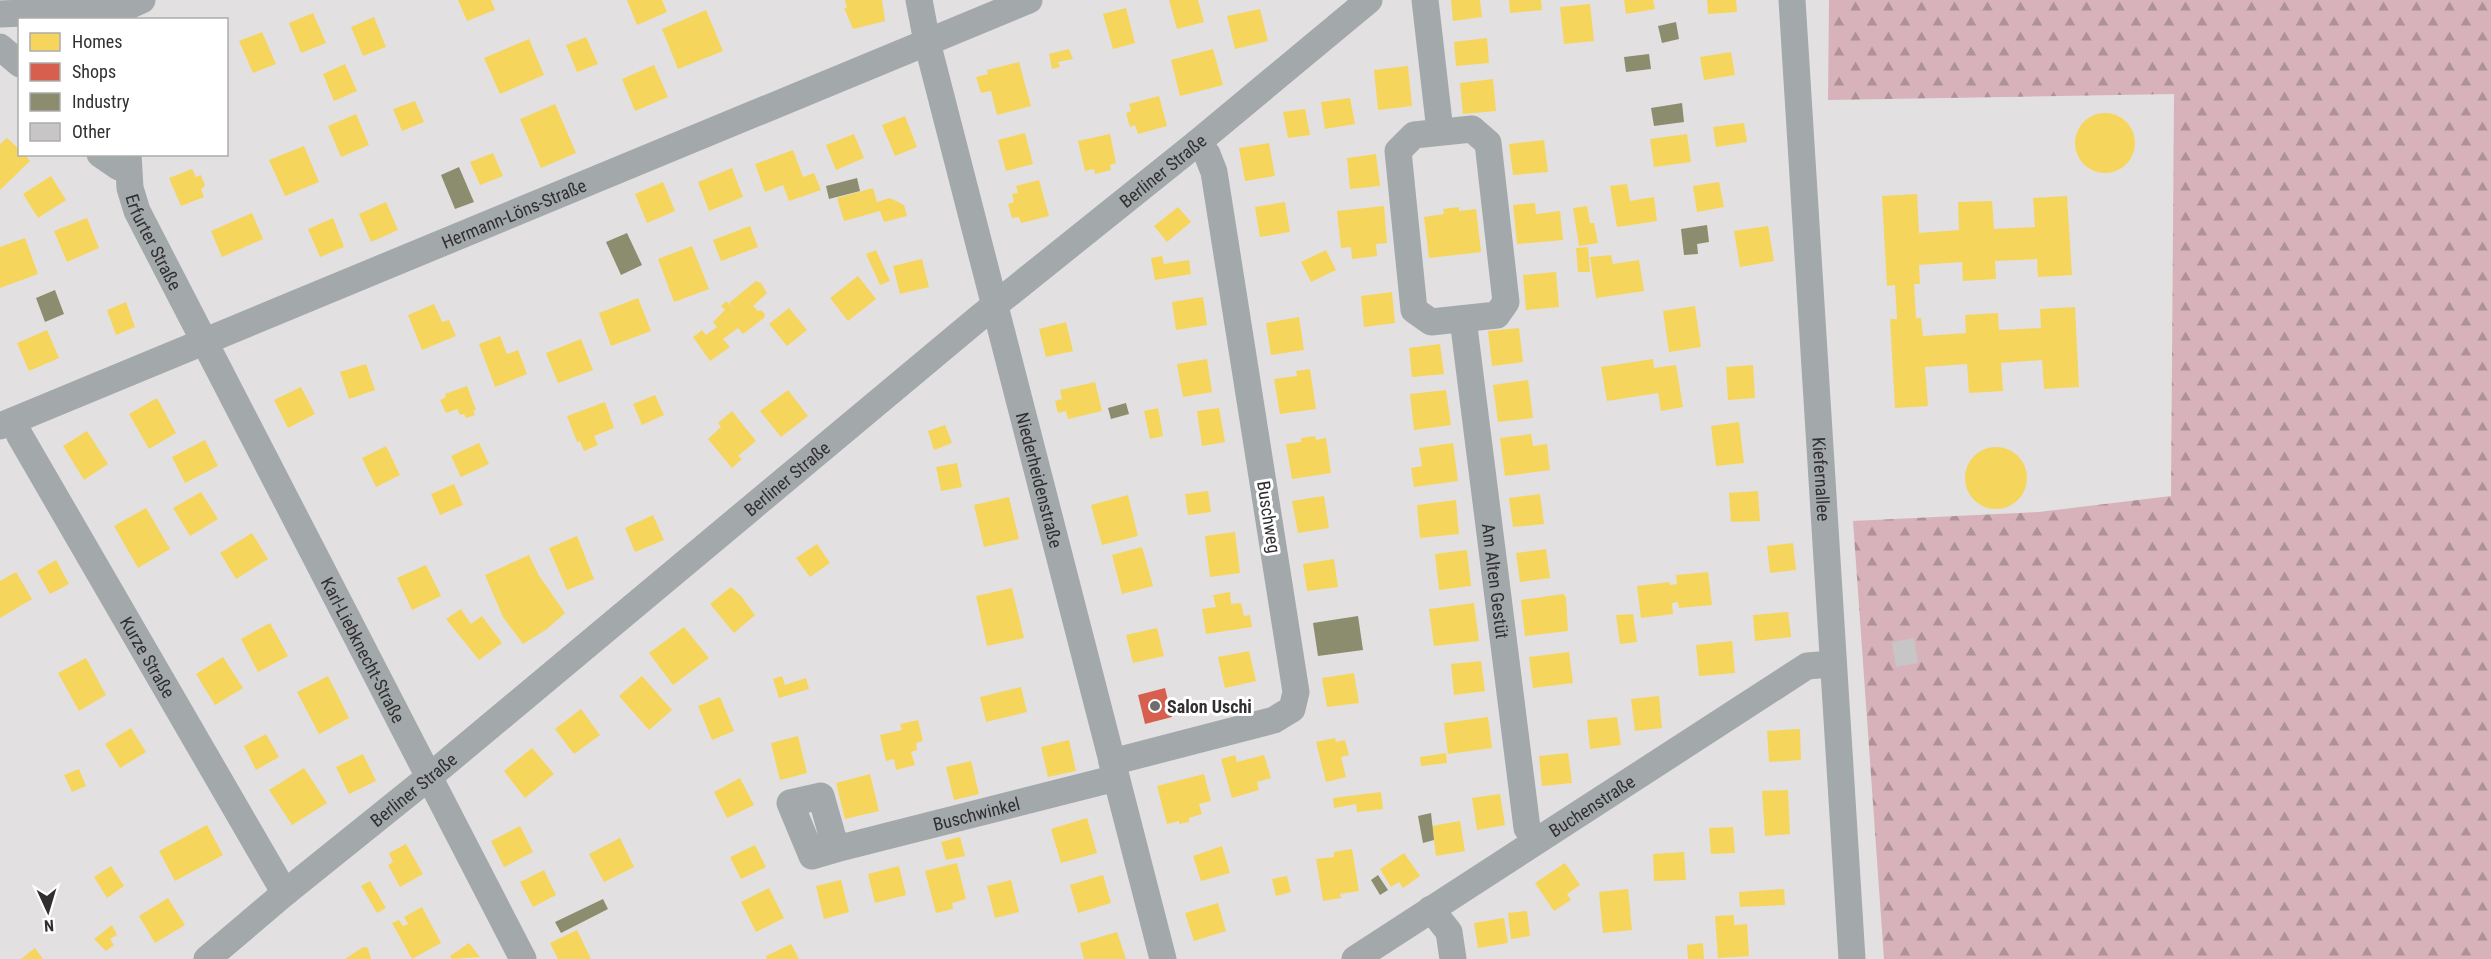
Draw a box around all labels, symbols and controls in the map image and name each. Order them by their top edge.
legend [18,18,228,156]
text: Homes [72,31,122,52]
text: Shops [72,61,116,82]
text: Industry [72,91,130,112]
text: Other [72,121,111,142]
street label: Berliner Straße [1115,129,1210,212]
street label: Hermann-Löns-Straße [438,174,589,253]
street label: Erfurter Straße [122,191,186,293]
street label: Niederheidenstraße [1012,410,1067,550]
street label: Kiefernallee [1809,436,1835,522]
street label: Berliner Straße [740,437,834,520]
street label: Buschweg [1253,479,1285,555]
street label: Am Alten Gestüt [1478,522,1514,640]
street label: Karl-Liebknecht-Straße [317,574,410,726]
street label: Kurze Straße [116,613,180,701]
place label: Salon Uschi [1167,696,1252,717]
marker: Salon Uschi [1148,699,1162,713]
street label: Berliner Straße [366,748,461,831]
street label: Buchenstraße [1545,770,1638,841]
street label: Buschwinkel [931,792,1022,835]
north arrow [18,881,78,941]
text: N [43,916,55,935]

